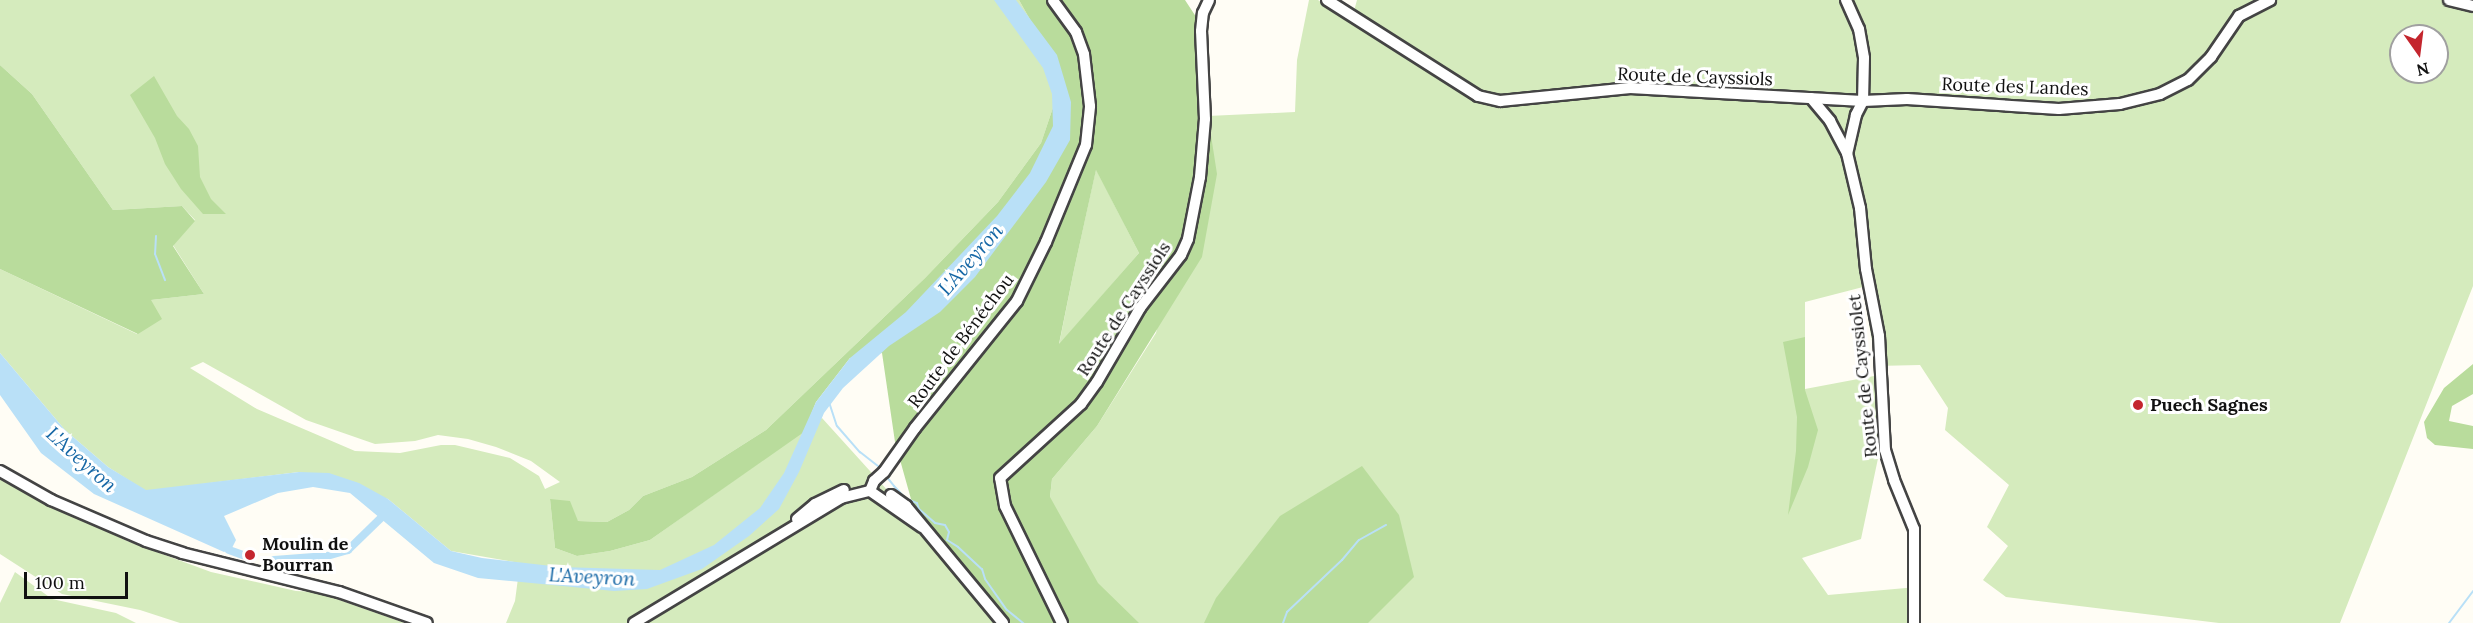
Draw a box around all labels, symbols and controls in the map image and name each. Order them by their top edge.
north arrow [2389,24,2449,84]
text: N [2414,58,2431,81]
street label: Route de Cayssiols [1617,63,1773,91]
street label: Route des Landes [1941,74,2089,100]
water label: L'Aveyron [932,218,1008,300]
street label: Route de Cayssiols [1073,238,1175,380]
street label: Route de Bénéchou [904,270,1018,412]
street label: Route de Cayssiolet [1844,293,1882,459]
place label: Puech Sagnes [2150,394,2268,416]
marker: Puech Sagnes [2131,398,2145,412]
water label: L'Aveyron [42,421,122,497]
place label: Moulin de Bourran [262,534,349,576]
marker: Moulin de Bourran [243,548,257,562]
scale bar [27,560,130,598]
water label: L'Aveyron [548,562,636,590]
text: 100 m [35,571,85,594]

